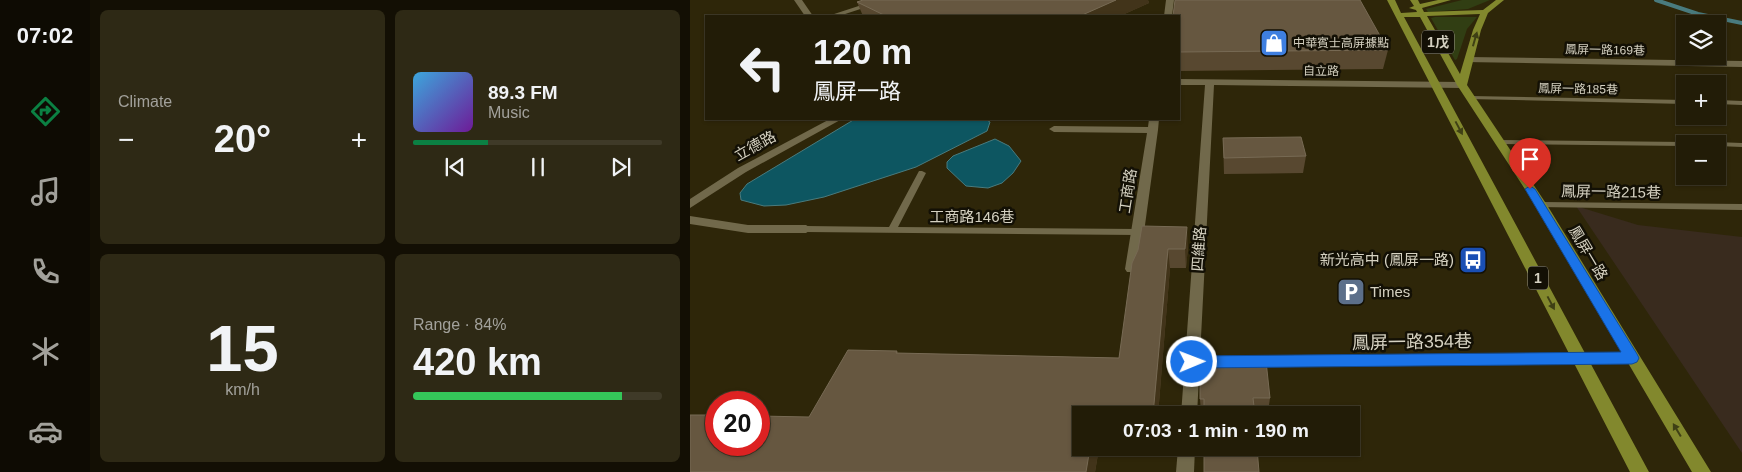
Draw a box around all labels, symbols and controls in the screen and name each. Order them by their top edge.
map controls [1676,15,1726,185]
button: layers [1676,15,1726,65]
text: 07:02 [17,23,73,48]
shop icon: 中華賓士高屏據點 [1259,28,1289,58]
road number: 1戊 [1422,31,1454,54]
one-way arrow [1471,31,1479,46]
text: 120 m [813,32,912,71]
icon: left [730,35,795,100]
place label: 中華賓士高屏據點 [1293,36,1389,50]
street label: 鳳屏一路169巷 [1565,42,1645,58]
street label: 自立路 [1303,64,1339,78]
button: + [1676,75,1726,125]
text: 鳳屏一路 [813,79,901,104]
street label: 鳳屏一路185巷 [1538,81,1618,97]
text: 89.3 FM [488,82,558,103]
text: Climate [118,93,172,110]
icon: directions [28,94,63,129]
text: Music [488,104,530,121]
text: 20° [214,118,271,160]
one-way arrow [1455,121,1463,135]
text: − [118,124,134,155]
text: + [351,124,367,155]
street label: 立德路 [731,127,779,164]
button: − [1676,135,1726,185]
pin [1509,138,1551,189]
icon: arrive [1516,145,1544,173]
icon: previous [441,153,469,181]
icon: pause [524,153,552,181]
icon: next [607,153,635,181]
street label: 工商路 [1116,167,1139,214]
icon: music [28,174,63,209]
street label: 鳳屏一路215巷 [1561,182,1661,201]
street label: 工商路146巷 [929,208,1015,225]
street label: 鳳屏一路 [1566,223,1611,283]
street label: 四維路 [1188,226,1209,272]
bus stop icon: 新光高中 (鳳屏一路) [1458,245,1488,275]
place label: 新光高中 (鳳屏一路) [1320,251,1454,268]
icon: phone [28,254,63,289]
road number: 1 [1528,266,1548,290]
parking icon: Times [1336,277,1366,307]
place label: Times [1370,283,1410,300]
one-way arrow [1547,296,1555,310]
text: 15 [206,312,279,385]
text: Range · 84% [413,316,506,333]
street label: 鳳屏一路354巷 [1352,331,1472,353]
icon: climate [28,334,63,369]
position arrow [1165,335,1217,387]
text: 420 km [413,341,542,383]
text: km/h [225,381,260,398]
speed limit sign: 20 [705,391,770,456]
icon: car [28,414,63,449]
text: 07:03 · 1 min · 190 m [1123,420,1309,441]
one-way arrow [1672,424,1681,437]

